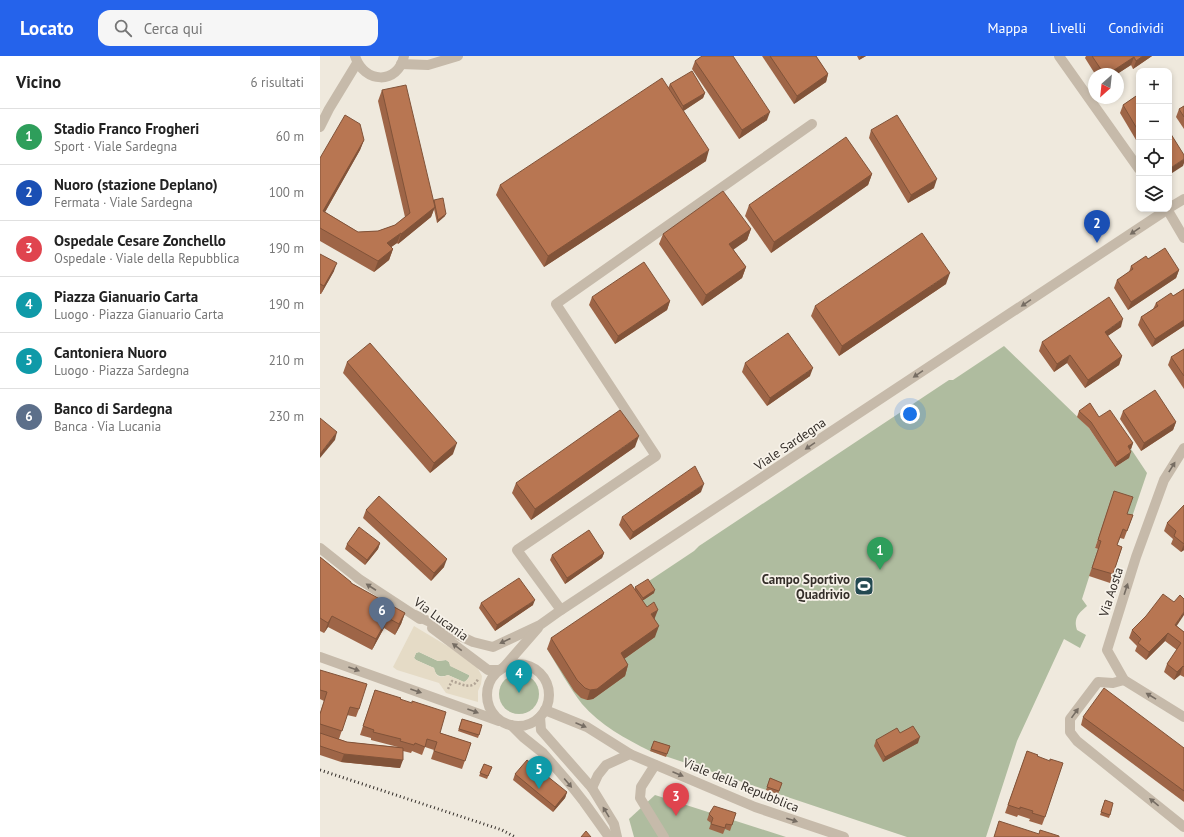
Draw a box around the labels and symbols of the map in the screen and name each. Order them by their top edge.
north arrow [1088,68,1124,104]
pin: 2 [1084,210,1110,243]
one-way arrow [1130,227,1140,235]
one-way arrow [1021,299,1032,306]
one-way arrow [913,370,923,378]
your location [900,404,920,424]
street label: Viale Sardegna [750,414,829,475]
one-way arrow [804,442,815,450]
one-way arrow [1168,462,1176,473]
pin: 1 [867,537,893,570]
street label: Via Aosta [1095,565,1127,620]
place label: Campo Sportivo Quadrivio [762,571,850,603]
sports icon: Campo Sportivo Quadrivio [853,575,875,597]
one-way arrow [1123,582,1129,594]
one-way arrow [365,583,377,590]
street label: Via Lucania [409,593,472,645]
pin: 6 [369,597,395,630]
one-way arrow [499,638,511,644]
one-way arrow [452,643,462,651]
pin: 4 [506,660,532,693]
one-way arrow [348,666,360,672]
one-way arrow [410,688,422,694]
one-way arrow [1145,693,1157,700]
one-way arrow [1071,707,1079,718]
one-way arrow [467,709,479,715]
one-way arrow [576,722,588,728]
street label: Viale della Repubblica [680,754,802,816]
pin: 5 [526,756,552,789]
one-way arrow [673,772,685,778]
one-way arrow [564,777,573,788]
pin: 3 [663,783,689,816]
one-way arrow [1148,798,1159,807]
one-way arrow [602,807,610,817]
one-way arrow [787,817,799,823]

